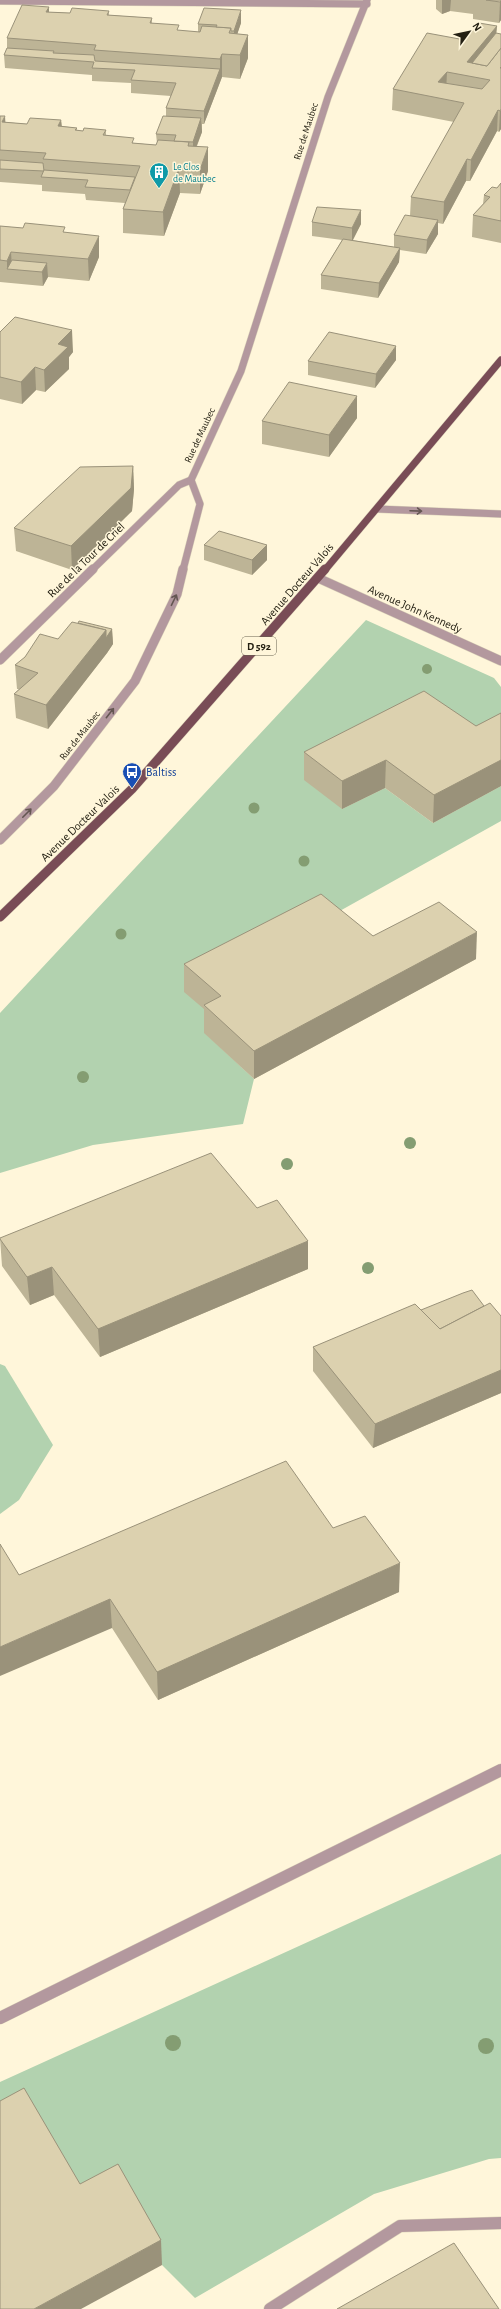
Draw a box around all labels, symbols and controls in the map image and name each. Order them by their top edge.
north arrow [449,12,489,52]
text: N [470,21,484,33]
street label: Rue de Maubec [292,101,320,161]
building icon: Le Clos de Maubec [148,161,170,189]
place label: Le Clos de Maubec [173,162,216,184]
street label: Rue de Maubec [183,406,217,464]
one-way arrow [409,507,422,514]
street label: Rue de la Tour de Criel [45,520,127,600]
street label: Avenue Docteur Valois [258,541,336,627]
street label: Avenue John Kennedy [366,583,464,636]
one-way arrow [171,594,178,606]
road number: D 592 [242,637,276,655]
one-way arrow [106,707,114,718]
street label: Rue de Maubec [58,709,102,762]
bus stop icon: Baltiss [121,761,143,789]
place label: Baltiss [146,766,177,778]
street label: Avenue Docteur Valois [38,783,122,863]
one-way arrow [22,808,32,817]

